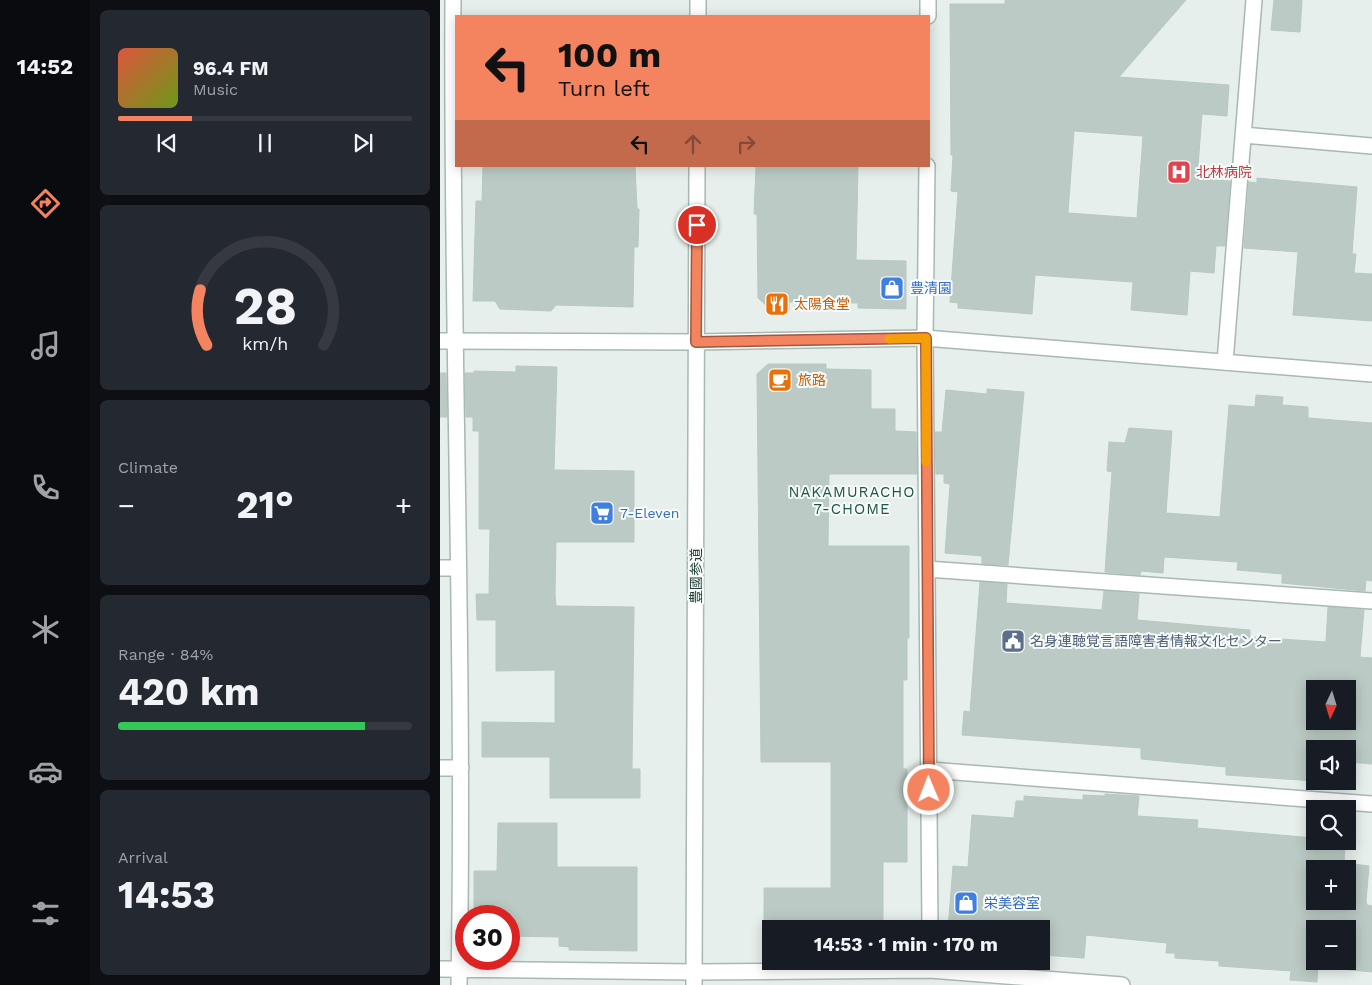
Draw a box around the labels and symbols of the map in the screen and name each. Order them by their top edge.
hospital icon: 北林病院 [1166,159,1192,185]
place label: 北林病院 [1196,164,1252,180]
pin [676,204,718,246]
shop icon: 豊清園 [879,275,905,301]
place label: 豊清園 [910,280,952,296]
restaurant icon: 太陽食堂 [764,291,790,317]
place label: 太陽食堂 [794,296,850,312]
cafe icon: 旅路 [767,367,793,393]
place label: 旅路 [798,372,826,388]
district label: NAKAMURACHO 7-CHOME [788,483,916,518]
supermarket icon: 7-Eleven [589,500,615,526]
place label: 7-Eleven [620,505,679,521]
street label: 豊國参道 [688,548,704,604]
public building icon: 名身連聴覚言語障害者情報文化センター [1000,628,1026,654]
place label: 名身連聴覚言語障害者情報文化センター [1030,633,1282,649]
north arrow [1306,680,1356,730]
position arrow [902,763,954,815]
shop icon: 栄美容室 [953,890,979,916]
place label: 栄美容室 [984,895,1040,911]
speed limit sign: 30 [455,905,520,970]

